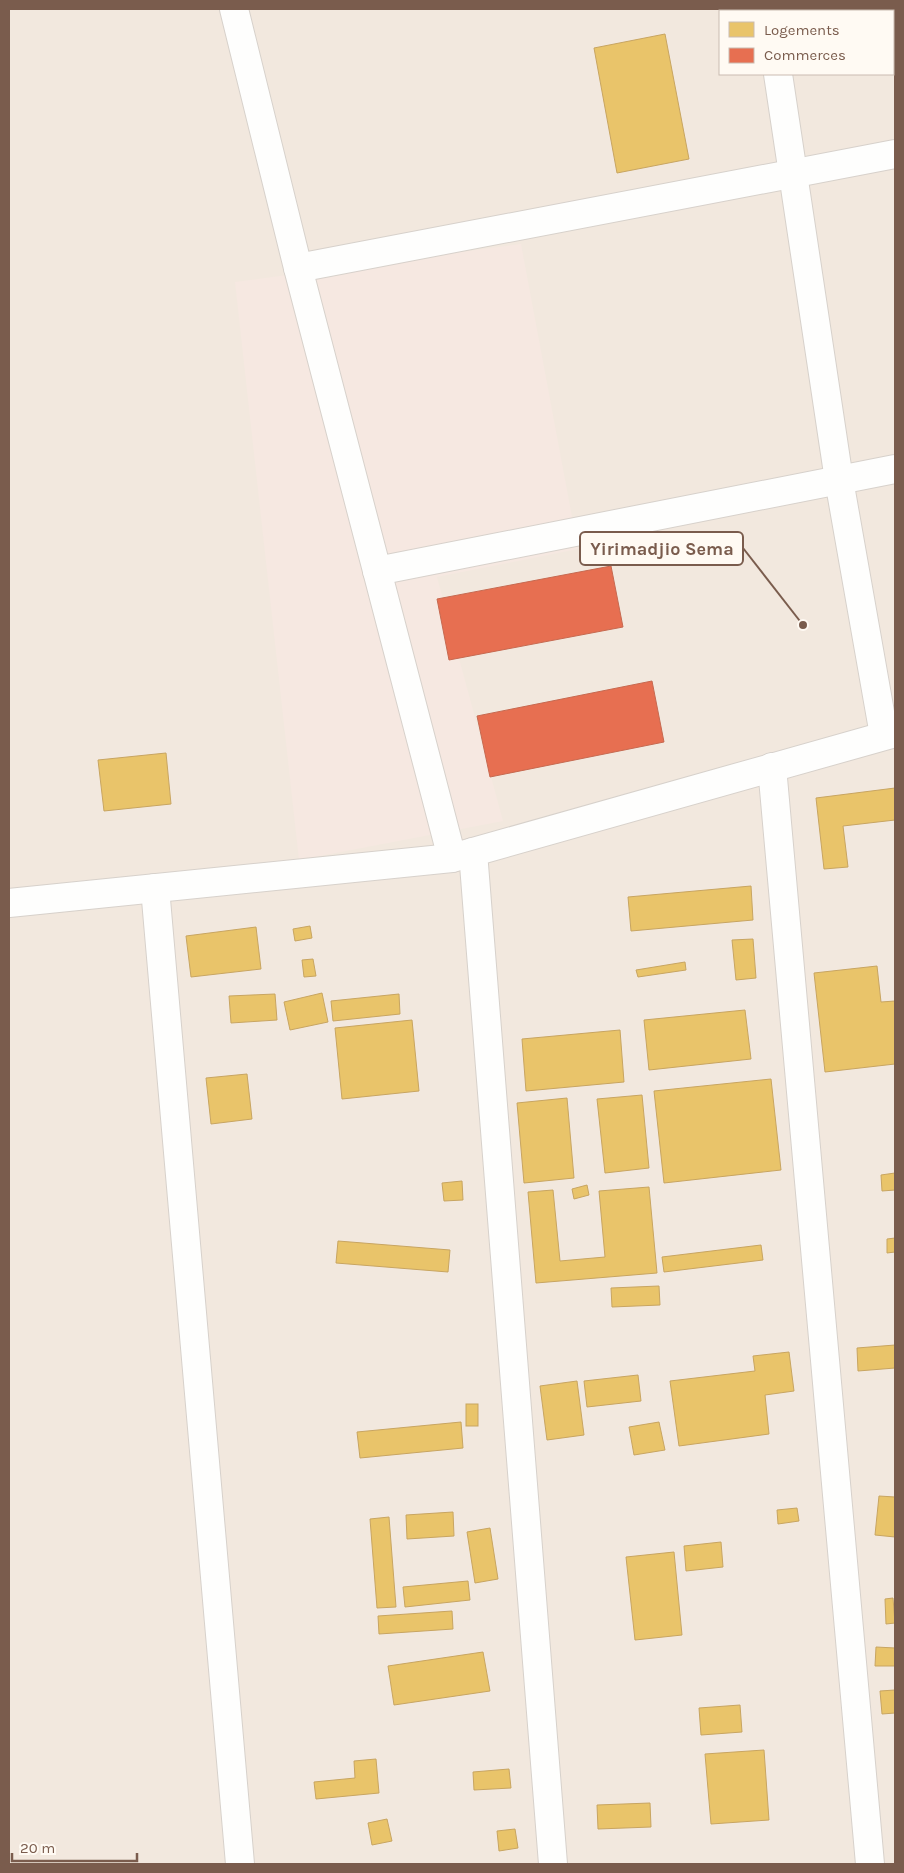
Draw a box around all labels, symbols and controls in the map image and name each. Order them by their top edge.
legend [719,10,894,75]
text: Logements [764,21,840,39]
text: Commerces [764,46,846,64]
callout: Yirimadjio Sema [580,532,743,565]
text: Yirimadjio Sema [590,538,734,560]
scale bar [12,1830,138,1862]
text: 20 m [20,1839,55,1857]

